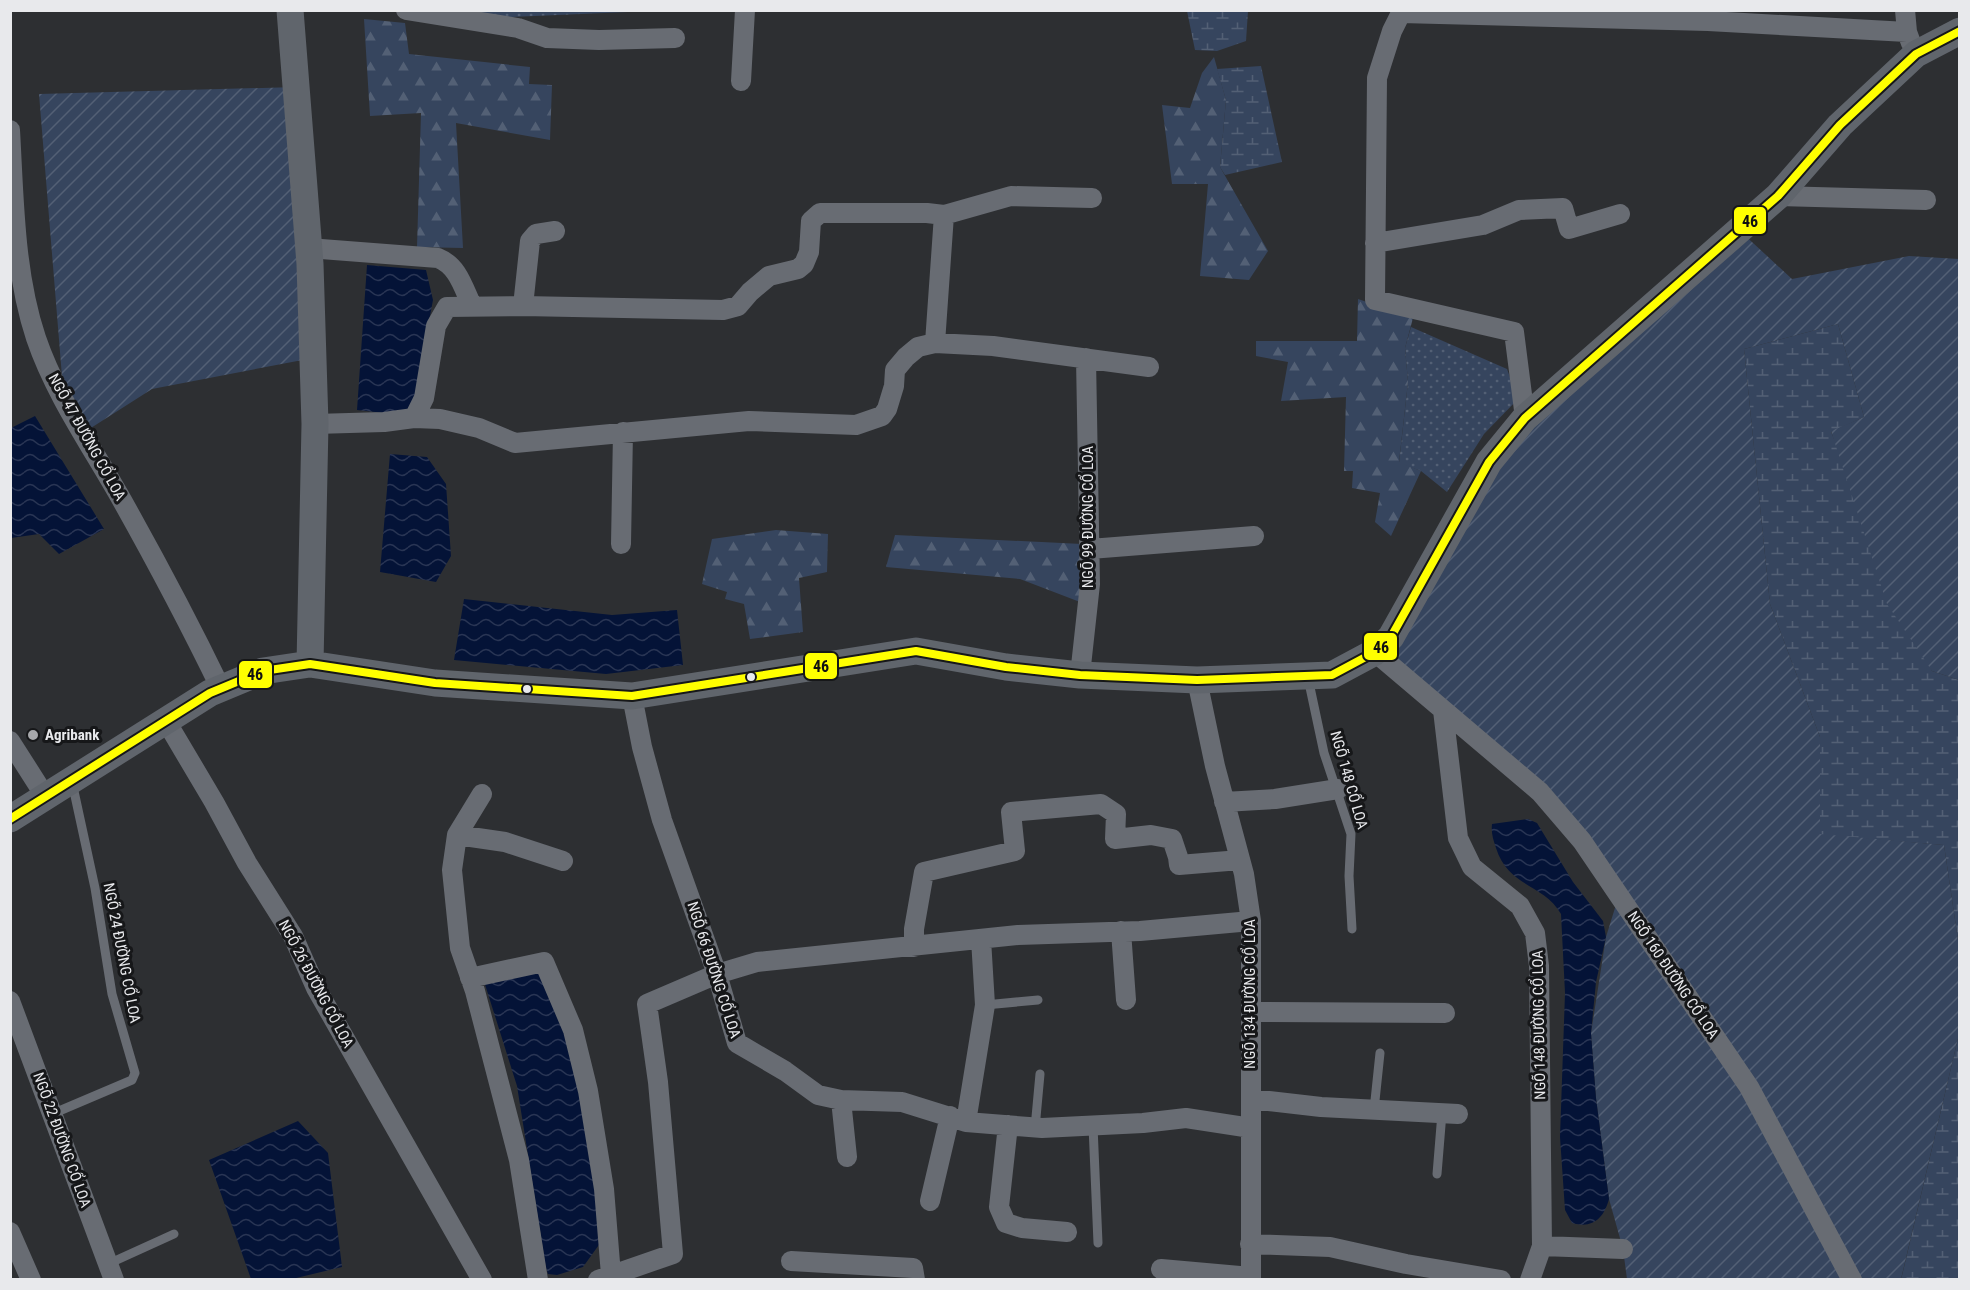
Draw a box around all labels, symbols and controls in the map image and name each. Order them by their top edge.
line badge: 46 [1733,206,1767,235]
text: 46 [1742,212,1758,231]
street label: NGÕ 47 ĐƯỜNG CỔ LOA [45,370,130,504]
street label: NGÕ 99 ĐƯỜNG CỔ LOA [1078,445,1097,588]
line badge: 46 [1363,632,1398,661]
text: 46 [1373,638,1389,657]
line badge: 46 [804,652,838,680]
text: 46 [813,657,829,676]
line badge: 46 [238,660,273,689]
text: 46 [247,665,263,684]
unlabelled marker [745,671,757,683]
unlabelled marker [521,683,533,695]
place label: Agribank [45,726,100,744]
marker: Agribank [26,728,40,742]
street label: NGÕ 148 CỔ LOA [1326,729,1373,832]
street label: NGÕ 24 ĐƯỜNG CỔ LOA [100,881,145,1025]
street label: NGÕ 66 ĐƯỜNG CỔ LOA [683,899,746,1041]
street label: NGÕ 160 ĐƯỜNG CỔ LOA [1624,907,1723,1042]
street label: NGÕ 26 ĐƯỜNG CỔ LOA [275,916,358,1051]
street label: NGÕ 134 ĐƯỜNG CỔ LOA [1240,919,1259,1069]
street label: NGÕ 148 ĐƯỜNG CỔ LOA [1528,950,1549,1100]
street label: NGÕ 22 ĐƯỜNG CỔ LOA [29,1070,96,1210]

